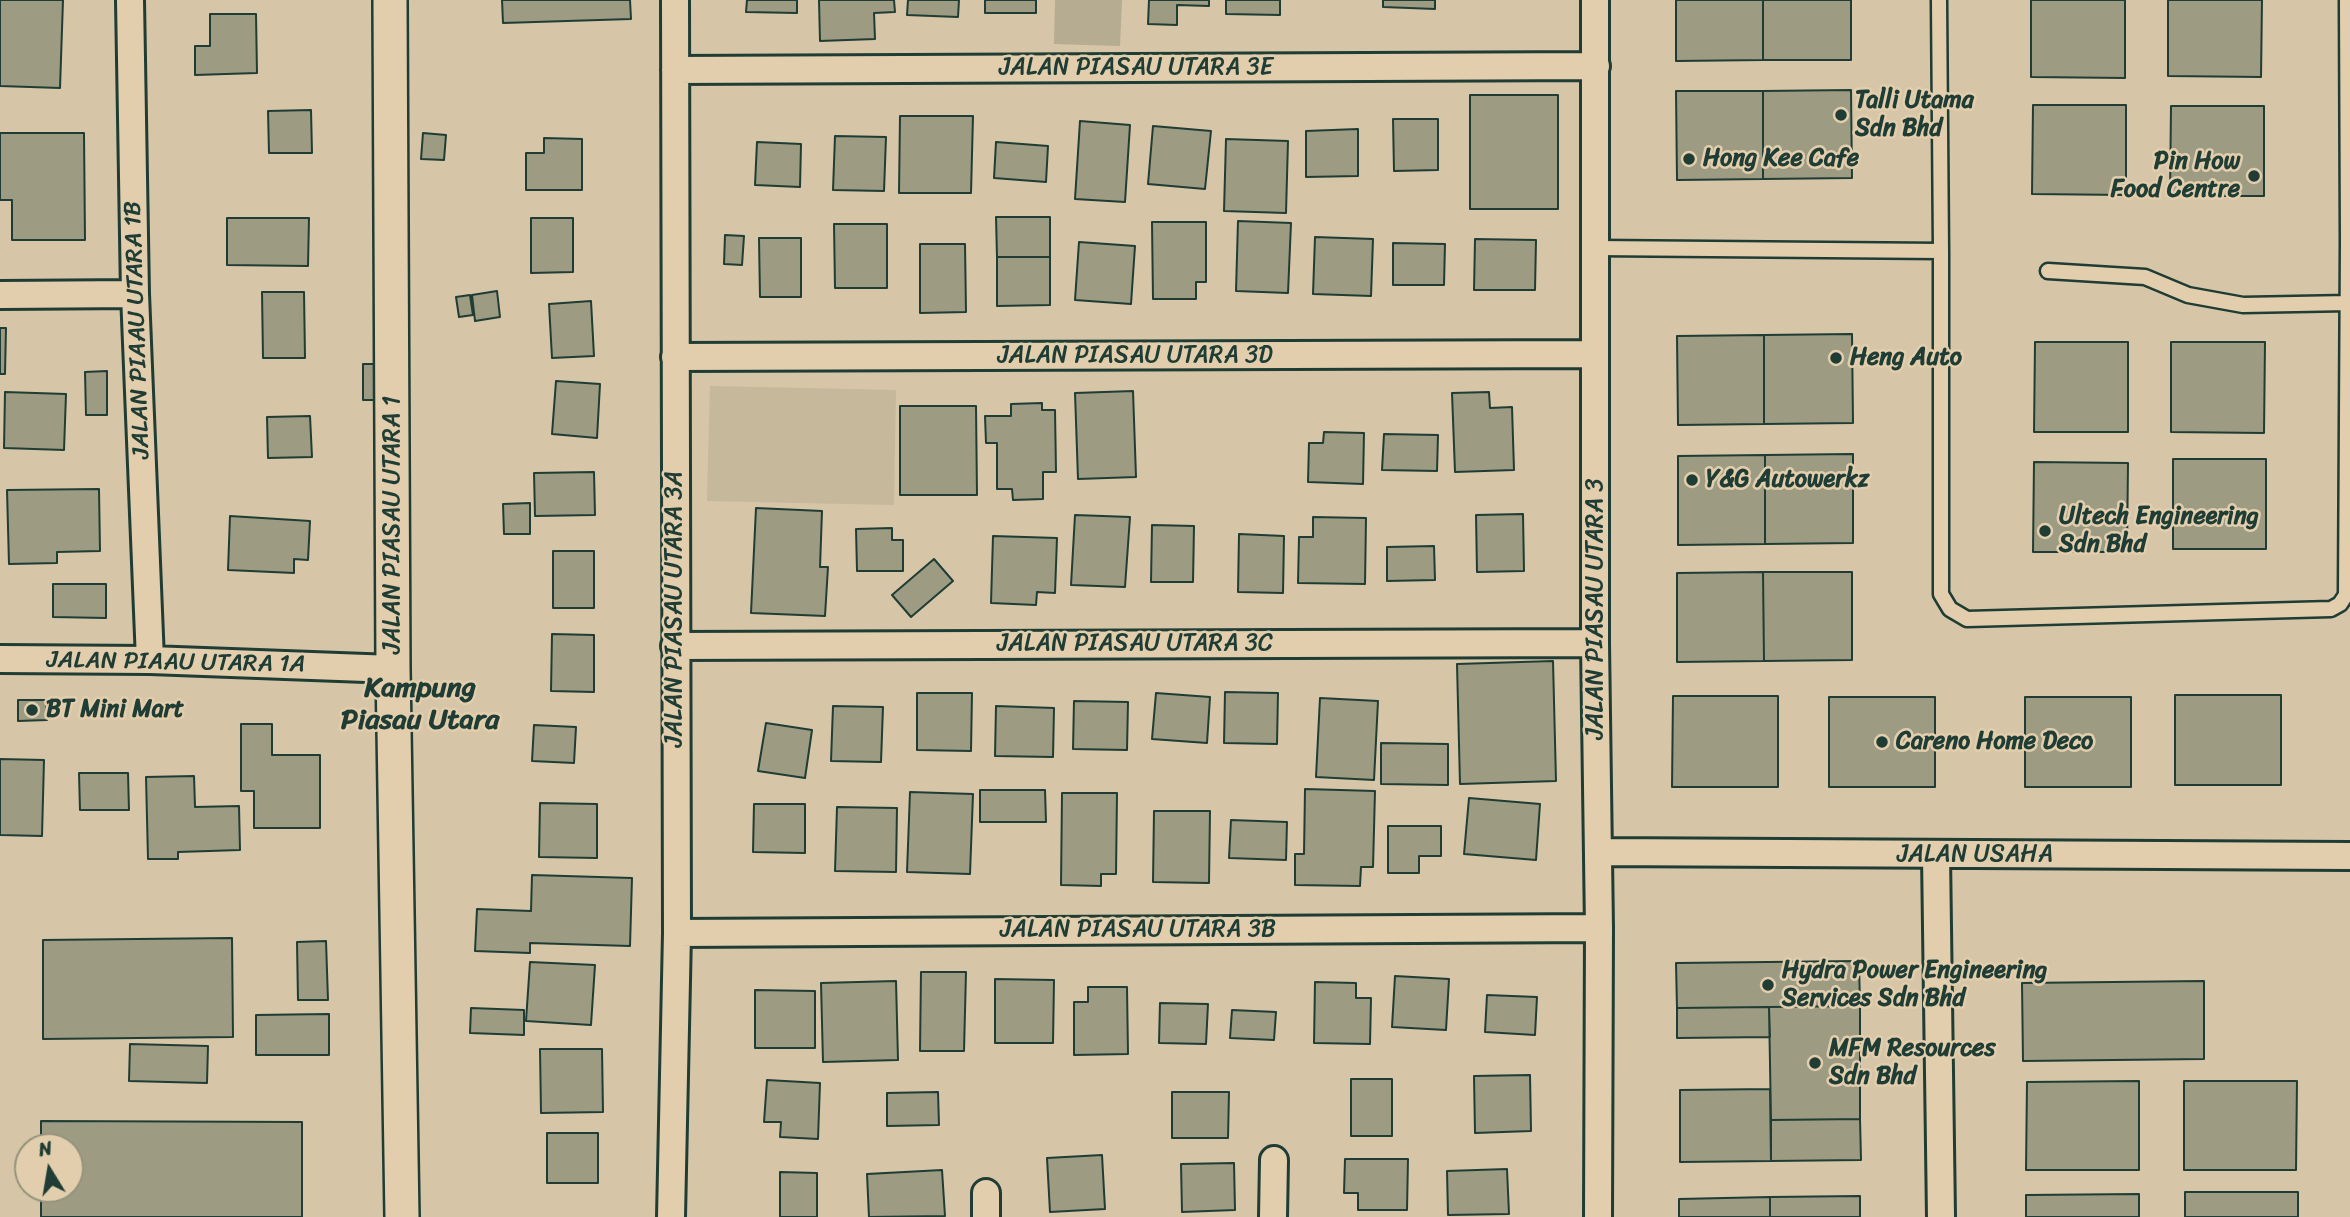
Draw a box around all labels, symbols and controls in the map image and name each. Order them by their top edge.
street label: JALAN PIASAU UTARA 3E [999,54,1273,82]
place label: Talli Utama Sdn Bhd [1855,87,1974,143]
marker: Talli Utama Sdn Bhd [1833,107,1849,123]
place label: Hong Kee Cafe [1703,145,1859,173]
place label: Pin How Food Centre [2111,148,2240,204]
marker: Hong Kee Cafe [1681,151,1697,167]
marker: Pin How Food Centre [2246,168,2262,184]
street label: JALAN PIAAU UTARA 1B [119,201,157,459]
street label: JALAN PIASAU UTARA 3D [997,342,1273,370]
place label: Heng Auto [1850,344,1962,372]
marker: Heng Auto [1828,350,1844,366]
street label: JALAN PIASAU UTARA 1 [379,396,407,654]
place label: Y&G Autowerkz [1706,466,1869,494]
street label: JALAN PIASAU UTARA 3A [661,471,689,747]
marker: Y&G Autowerkz [1684,472,1700,488]
street label: JALAN PIASAU UTARA 3 [1582,479,1610,739]
place label: Ultech Engineering Sdn Bhd [2059,503,2259,559]
marker: Ultech Engineering Sdn Bhd [2037,523,2053,539]
street label: JALAN PIASAU UTARA 3C [997,630,1273,658]
street label: JALAN PIAAU UTARA 1A [46,646,306,680]
district label: Kampung Piasau Utara [341,672,499,738]
place label: BT Mini Mart [46,696,184,724]
marker: BT Mini Mart [24,702,40,718]
place label: Careno Home Deco [1896,728,2093,756]
marker: Careno Home Deco [1874,734,1890,750]
street label: JALAN USAHA [1897,841,2053,869]
street label: JALAN PIASAU UTARA 3B [1000,916,1276,944]
place label: Hydra Power Engineering Services Sdn Bhd [1782,957,2047,1013]
marker: Hydra Power Engineering Services Sdn Bhd [1760,977,1776,993]
place label: MFM Resources Sdn Bhd [1829,1035,1995,1091]
marker: MFM Resources Sdn Bhd [1807,1055,1823,1071]
text: N [36,1131,55,1166]
north arrow [14,1133,84,1203]

